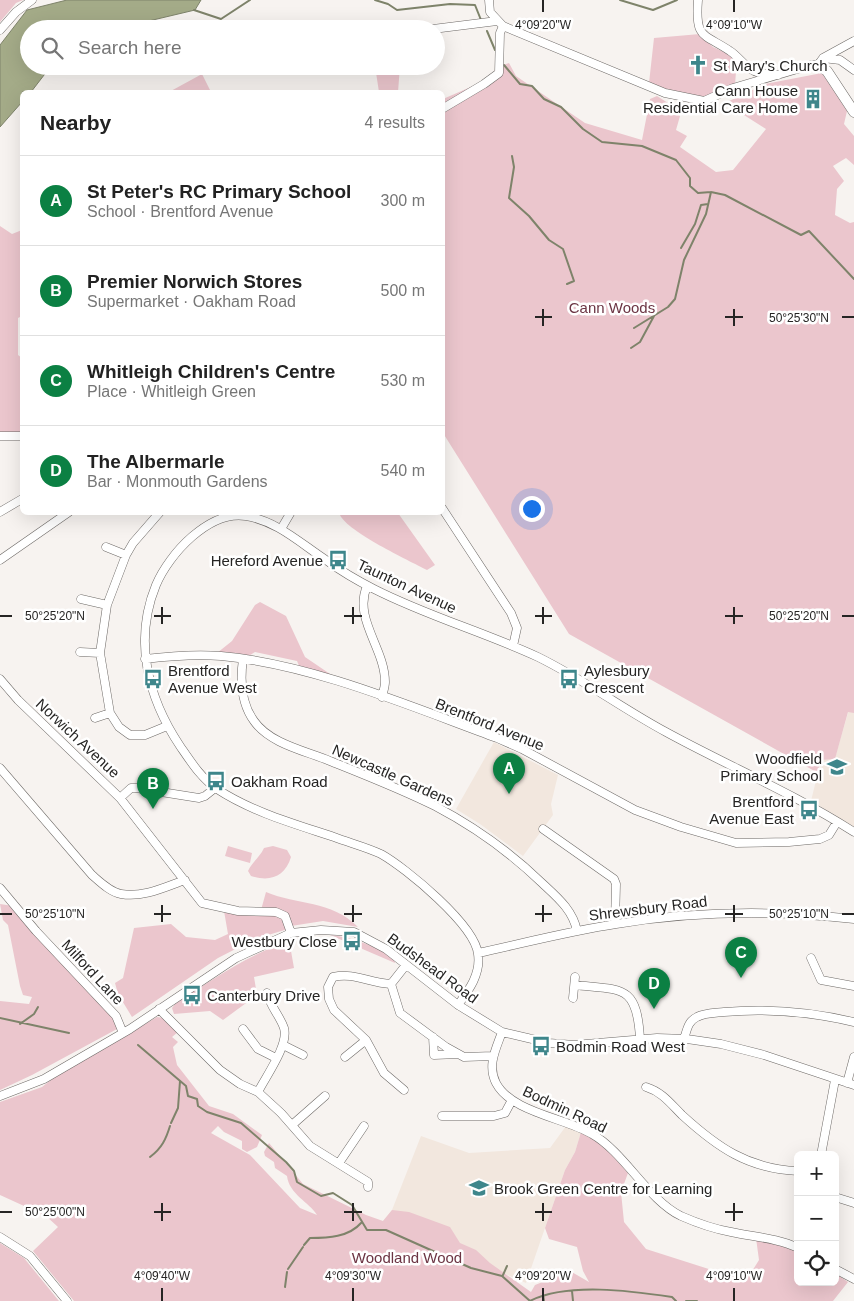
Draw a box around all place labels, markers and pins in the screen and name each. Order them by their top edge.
church icon: St Mary's Church [687,54,709,76]
place label: St Mary's Church [713,57,828,74]
place label: Cann House Residential Care Home [643,82,798,116]
building icon: Cann House Residential Care Home [802,88,824,110]
bus stop icon: Hereford Avenue [327,549,349,571]
place label: Hereford Avenue [211,552,323,569]
place label: Brentford Avenue West [168,662,257,696]
place label: Aylesbury Crescent [584,662,650,696]
bus stop icon: Brentford Avenue West [142,668,164,690]
bus stop icon: Aylesbury Crescent [558,668,580,690]
place label: Woodfield Primary School [720,750,822,784]
pin: A [493,753,525,794]
school or university icon: Woodfield Primary School [826,756,848,778]
pin: B [137,768,169,809]
bus stop icon: Oakham Road [205,770,227,792]
place label: Oakham Road [231,773,328,790]
place label: Brentford Avenue East [709,793,795,827]
bus stop icon: Brentford Avenue East [798,799,820,821]
bus stop icon: Westbury Close [341,930,363,952]
place label: Westbury Close [231,933,337,950]
pin: C [725,937,757,978]
pin: D [638,968,670,1009]
bus stop icon: Canterbury Drive [181,984,203,1006]
place label: Canterbury Drive [207,987,320,1004]
bus stop icon: Bodmin Road West [530,1035,552,1057]
place label: Bodmin Road West [556,1038,686,1055]
school or university icon: Brook Green Centre for Learning [468,1177,490,1199]
place label: Brook Green Centre for Learning [494,1180,712,1197]

